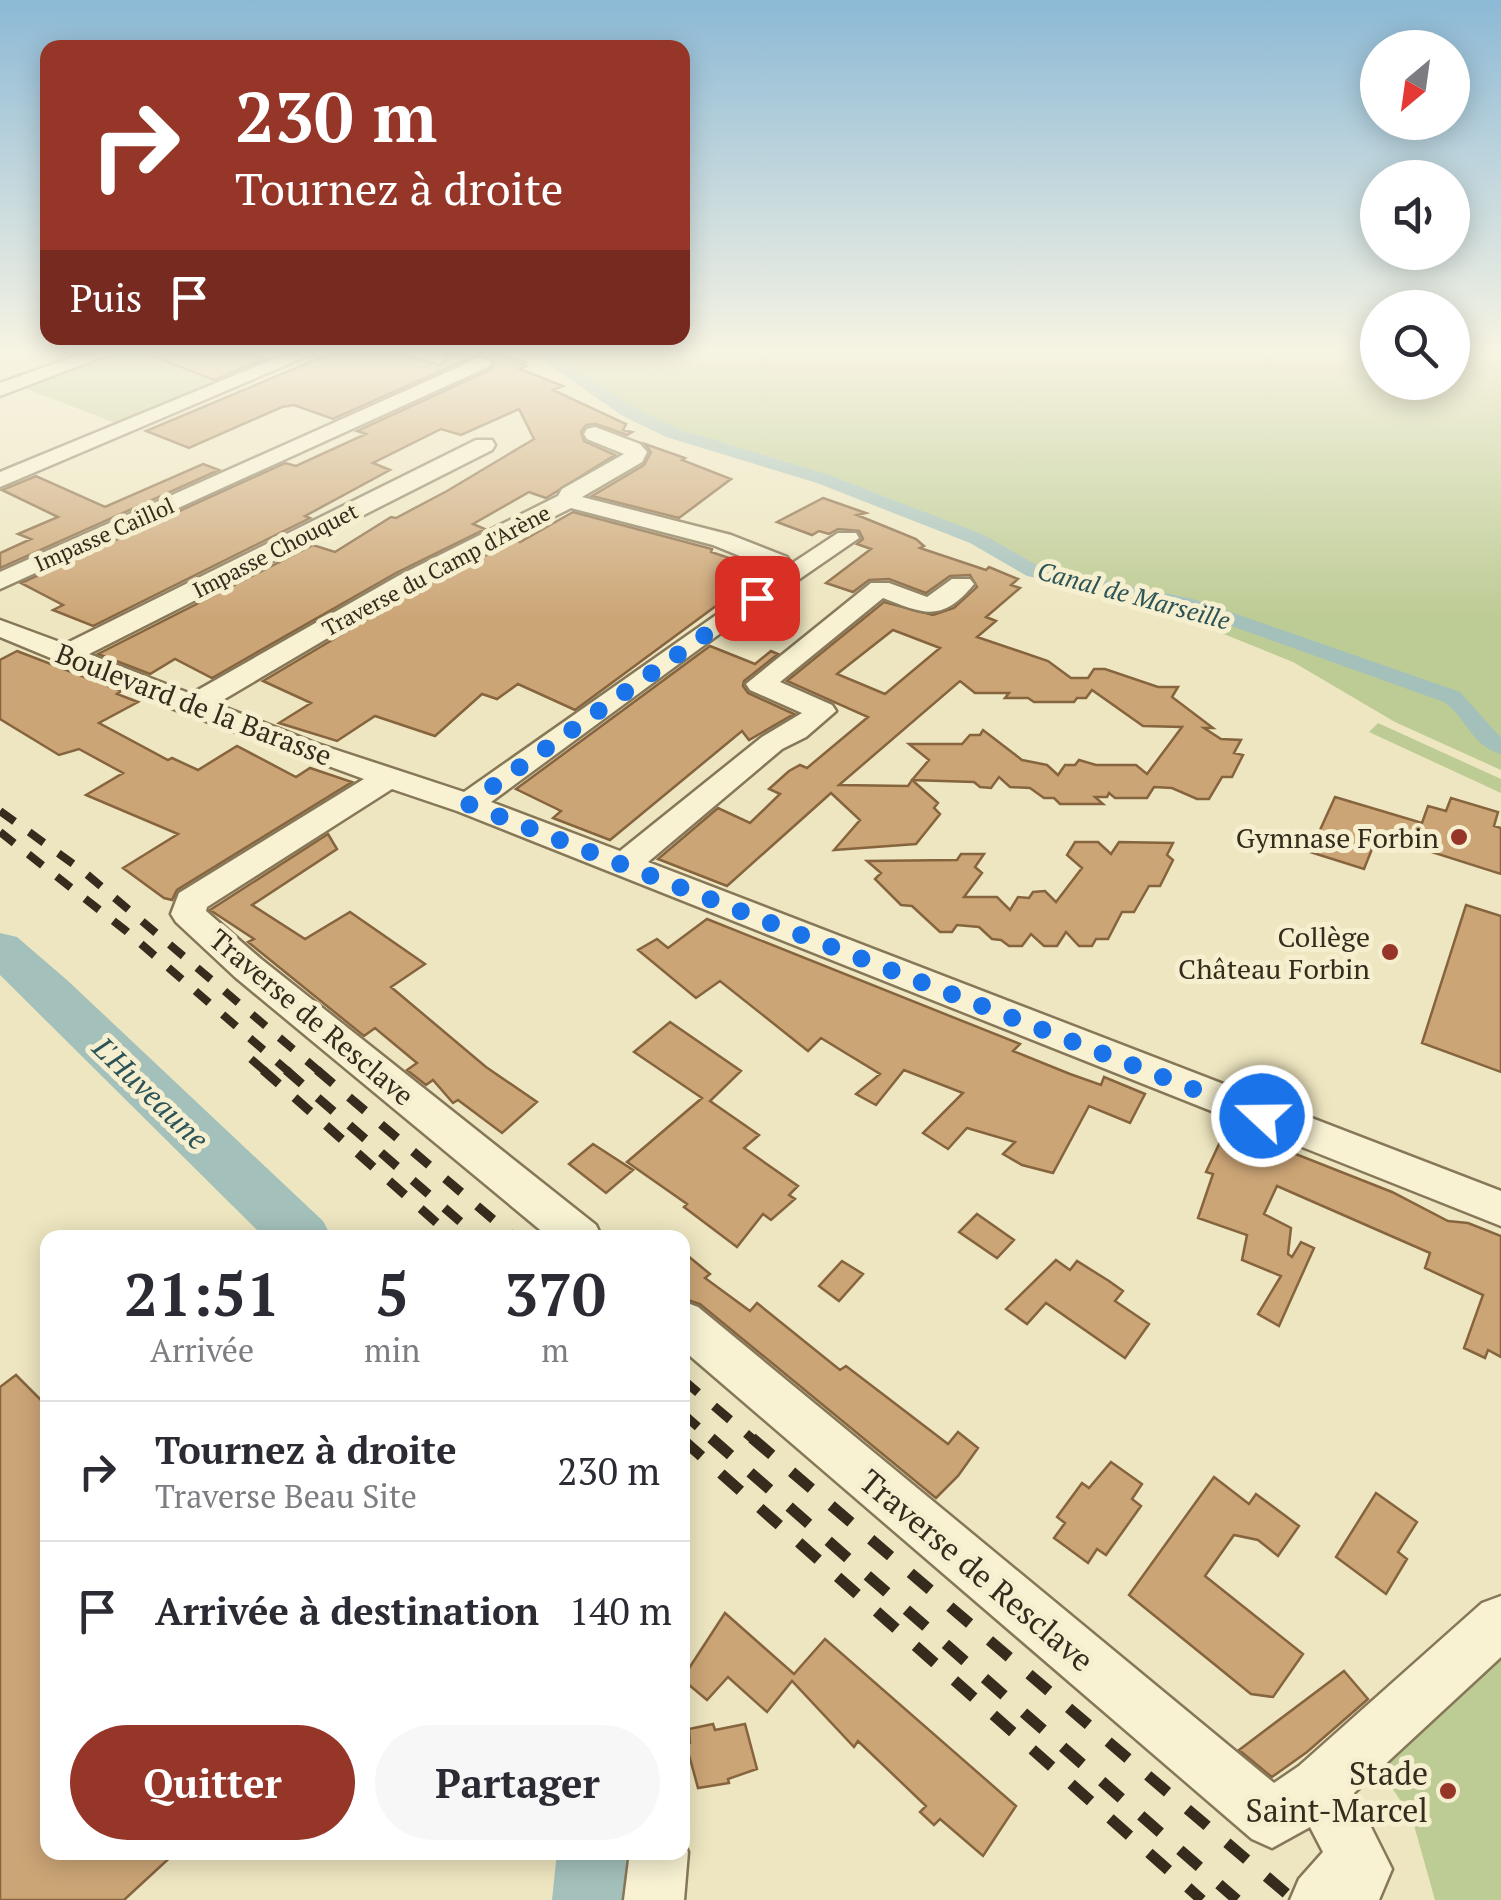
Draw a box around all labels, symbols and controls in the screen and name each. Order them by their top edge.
north arrow [1360,30,1470,140]
map controls [1360,30,1470,400]
text: 230 m [235,69,437,162]
icon: right [70,80,200,210]
text: Tournez à droite [235,158,563,218]
button: sound [1360,160,1470,270]
icon: arrive [162,270,217,325]
text: Puis [70,273,142,323]
button: search [1360,290,1470,400]
street label: Impasse Caillol [30,490,178,578]
street label: Impasse Chouquet [188,496,362,604]
street label: Traverse du Camp d'Arène [317,498,555,642]
water label: Canal de Marseille [1034,553,1234,637]
pin [715,556,800,641]
icon: arrive [730,571,785,626]
street label: Boulevard de la Barasse [51,634,337,774]
place label: Gymnase Forbin [1236,819,1439,856]
marker: Gymnase Forbin [1448,826,1470,848]
place label: Collège Château Forbin [1178,918,1370,987]
street label: Traverse de Resclave [202,920,422,1114]
marker: Collège Château Forbin [1379,941,1401,963]
water label: L'Huveaune [84,1027,218,1158]
position arrow [1210,1064,1314,1168]
text: 21:51 [124,1254,280,1333]
text: 5 [375,1254,409,1333]
text: 370 [504,1254,606,1333]
text: Arrivée [150,1329,254,1371]
text: min [364,1329,420,1371]
text: m [541,1329,569,1371]
text: Tournez à droite [155,1425,457,1475]
icon: right [70,1444,125,1499]
text: 230 m [557,1446,660,1496]
street label: Traverse de Resclave [851,1460,1103,1680]
text: Traverse Beau Site [155,1475,417,1517]
icon: arrive [70,1584,125,1639]
text: Arrivée à destination [155,1586,539,1636]
text: 140 m [569,1586,672,1636]
button: Quitter [70,1725,355,1840]
button: Partager [375,1725,660,1840]
place label: Stade Saint-Marcel [1246,1752,1428,1831]
marker: Stade Saint-Marcel [1437,1780,1459,1802]

